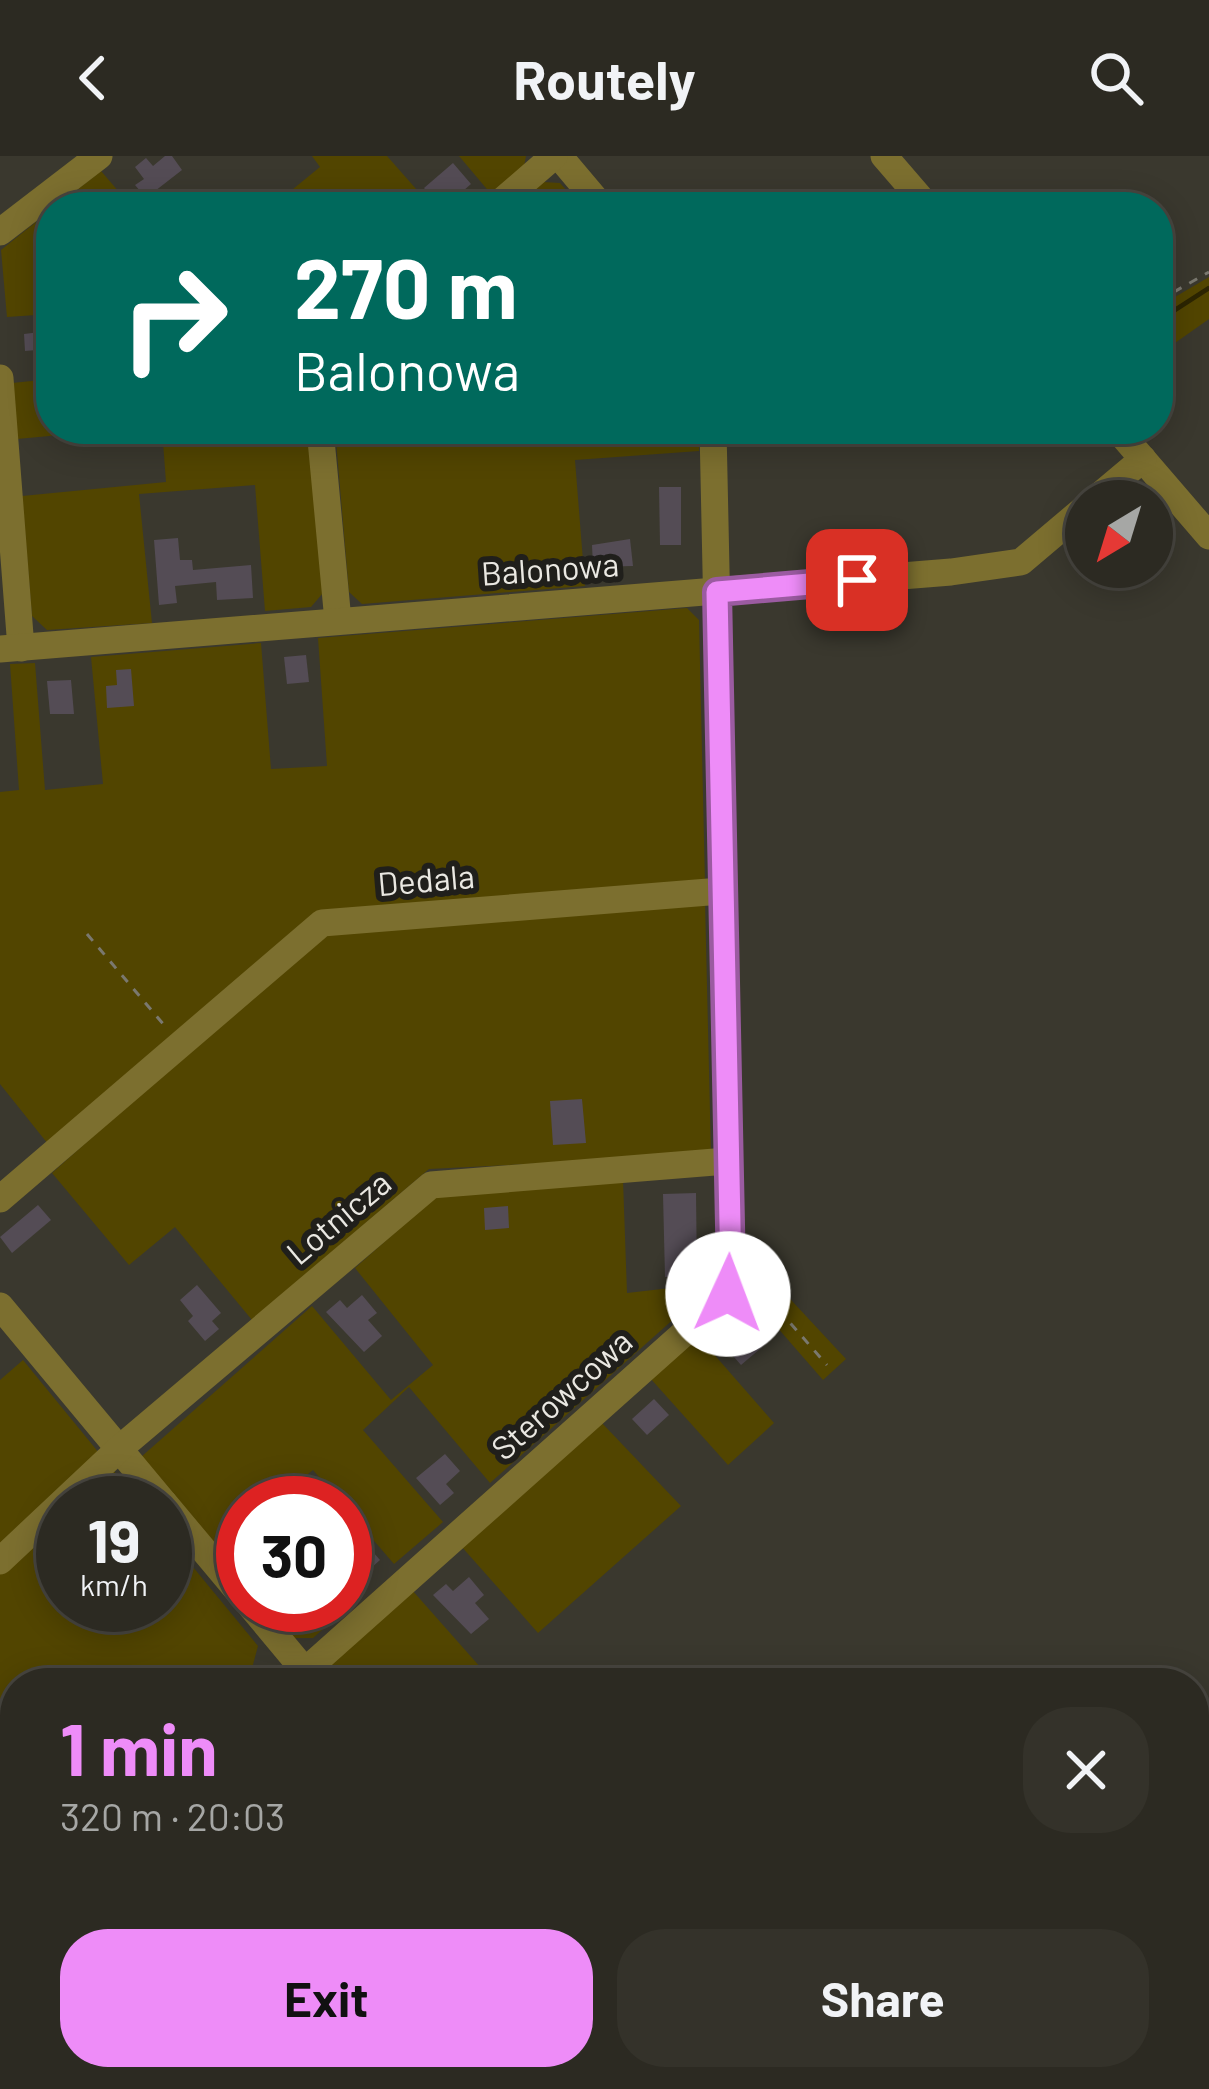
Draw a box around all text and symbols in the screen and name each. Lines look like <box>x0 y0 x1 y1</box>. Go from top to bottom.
icon: back <box>60 45 126 111</box>
icon: search <box>1083 45 1149 111</box>
text: Routely <box>513 46 696 111</box>
text: 270 m <box>294 235 518 336</box>
icon: right <box>96 240 252 396</box>
text: Balonowa <box>294 337 520 402</box>
north arrow <box>1065 480 1173 588</box>
map controls <box>1065 480 1173 588</box>
pin <box>806 529 908 631</box>
street label: Balonowa <box>480 543 620 593</box>
icon: arrive <box>824 547 890 613</box>
street label: Dedala <box>376 855 476 903</box>
street label: Lotnicza <box>278 1162 398 1272</box>
position arrow <box>665 1231 791 1357</box>
street label: Sterowcowa <box>482 1320 640 1468</box>
speed limit sign: 30 <box>216 1476 372 1632</box>
text: 19 <box>87 1503 141 1575</box>
text: km/h <box>80 1566 148 1602</box>
text: 1 min <box>60 1704 218 1790</box>
button: close <box>1023 1707 1149 1833</box>
text: 320 m · 20:03 <box>60 1792 285 1839</box>
button: Exit <box>60 1929 593 2067</box>
button: Share <box>617 1929 1149 2067</box>

